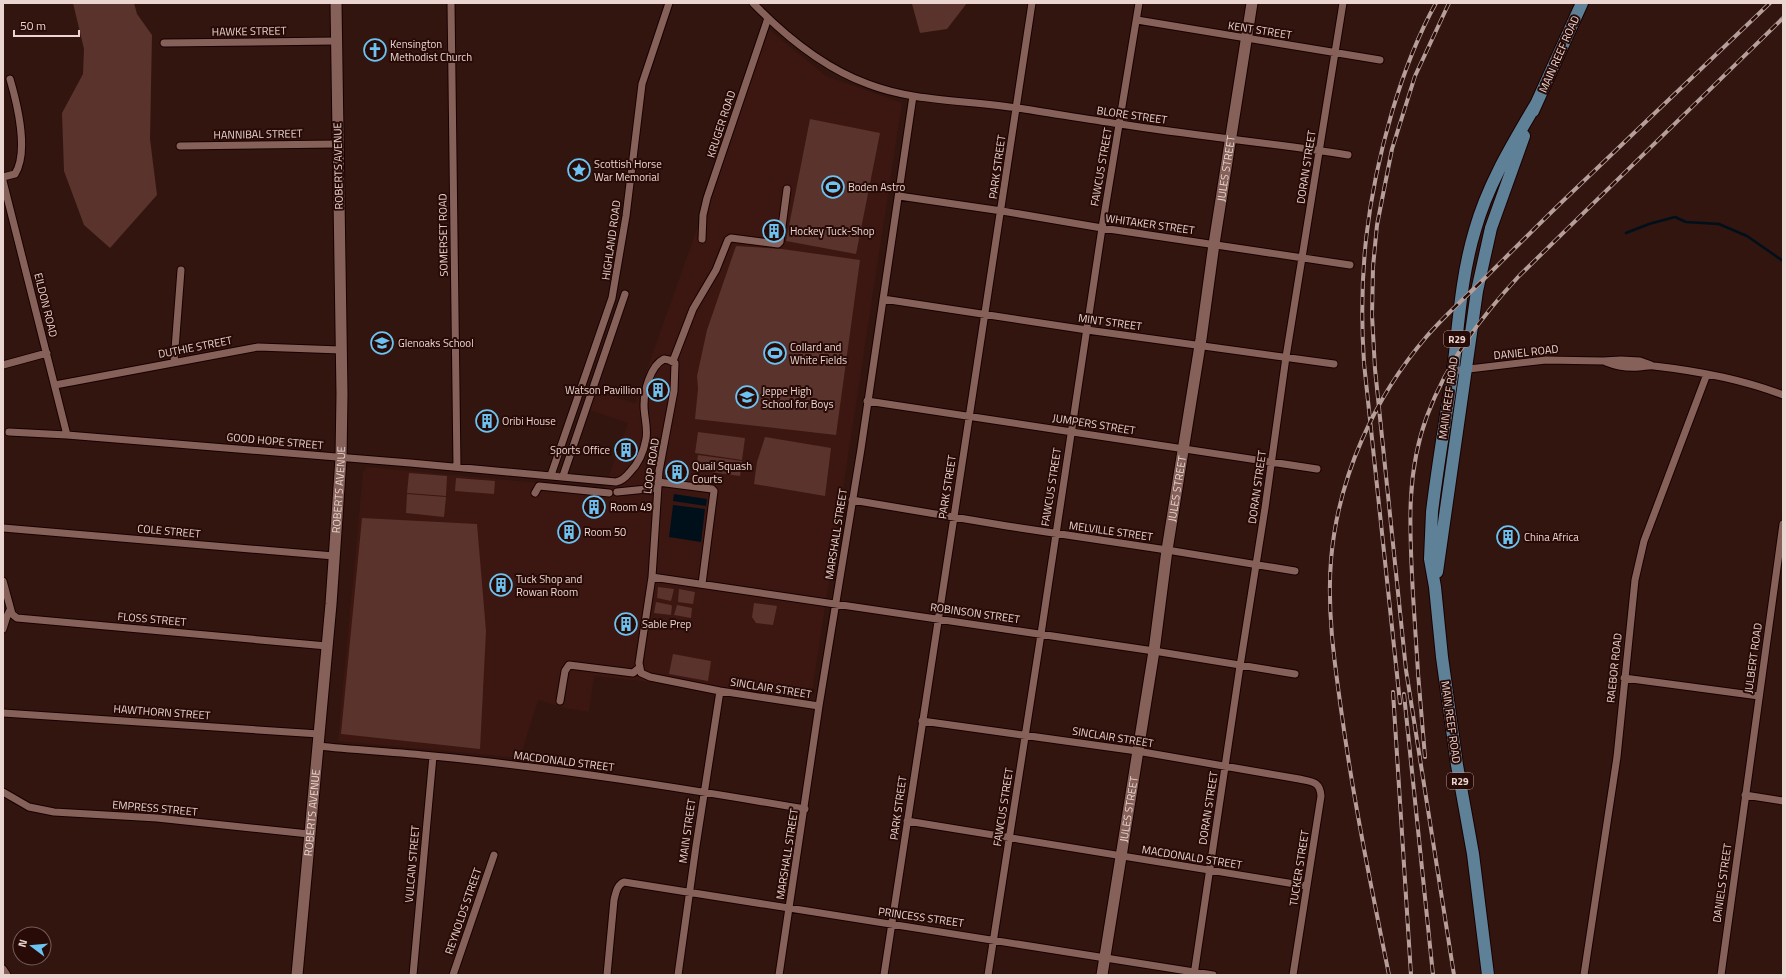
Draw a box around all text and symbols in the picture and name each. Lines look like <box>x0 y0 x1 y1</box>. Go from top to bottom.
scale bar <box>14 12 79 38</box>
street label: MAIN REEF ROAD <box>1535 13 1583 95</box>
text: 50 m <box>20 16 46 35</box>
street label: KENT STREET <box>1227 17 1293 43</box>
street label: HAWKE STREET <box>211 22 287 40</box>
place label: Kensington Methodist Church <box>390 36 472 65</box>
church icon: Kensington Methodist Church <box>362 37 388 63</box>
street label: KRUGER ROAD <box>703 88 739 160</box>
street label: BLORE STREET <box>1096 102 1168 128</box>
street label: ROBERTS AVENUE <box>329 122 347 210</box>
street label: HANNIBAL STREET <box>213 125 303 143</box>
street label: FAWCUS STREET <box>1086 126 1116 207</box>
street label: DORAN STREET <box>1292 129 1320 205</box>
street label: PARK STREET <box>985 134 1009 200</box>
street label: JULES STREET <box>1213 134 1239 203</box>
place label: Scottish Horse War Memorial <box>594 156 662 185</box>
place icon: Scottish Horse War Memorial <box>566 157 592 183</box>
sports icon: Boden Astro <box>820 174 846 200</box>
place label: Boden Astro <box>848 179 906 195</box>
street label: SOMERSET ROAD <box>434 193 452 277</box>
street label: HIGHLAND ROAD <box>597 199 625 281</box>
street label: WHITAKER STREET <box>1104 210 1196 238</box>
building icon: Hockey Tuck-Shop <box>761 218 787 244</box>
place label: Hockey Tuck-Shop <box>790 223 875 239</box>
street label: EILDON ROAD <box>30 271 62 339</box>
street label: MINT STREET <box>1077 310 1143 334</box>
school or university icon: Glenoaks School <box>369 330 395 356</box>
road number: R29 <box>1444 331 1470 347</box>
street label: DUTHIE STREET <box>157 332 234 362</box>
place label: Glenoaks School <box>398 335 474 351</box>
place label: Collard and White Fields <box>790 339 847 368</box>
sports icon: Collard and White Fields <box>762 340 788 366</box>
street label: DANIEL ROAD <box>1493 341 1559 363</box>
street label: MAIN REEF ROAD <box>1434 356 1462 440</box>
building icon: Watson Pavillion <box>645 377 671 403</box>
place label: Watson Pavillion <box>565 382 642 398</box>
place label: Jeppe High School for Boys <box>762 383 834 412</box>
school or university icon: Jeppe High School for Boys <box>734 384 760 410</box>
building icon: Oribi House <box>474 408 500 434</box>
street label: JUMPERS STREET <box>1051 410 1137 438</box>
place label: Oribi House <box>502 413 556 429</box>
street label: GOOD HOPE STREET <box>226 429 324 453</box>
building icon: Sports Office <box>613 437 639 463</box>
street label: LOOP ROAD <box>639 437 663 495</box>
place label: Sports Office <box>550 442 610 458</box>
street label: ROBERTS AVENUE <box>328 446 349 534</box>
street label: FAWCUS STREET <box>1037 446 1065 527</box>
street label: DORAN STREET <box>1244 449 1270 525</box>
street label: PARK STREET <box>934 454 960 520</box>
street label: JULES STREET <box>1164 454 1190 523</box>
place label: Quail Squash Courts <box>692 458 752 487</box>
building icon: Quail Squash Courts <box>664 459 690 485</box>
street label: MARSHALL STREET <box>821 487 851 581</box>
building icon: Room 49 <box>581 494 607 520</box>
place label: Room 49 <box>610 499 652 515</box>
street label: MELVILLE STREET <box>1068 517 1154 545</box>
building icon: Room 50 <box>556 519 582 545</box>
street label: COLE STREET <box>137 520 201 542</box>
place label: Room 50 <box>584 524 626 540</box>
building icon: China Africa <box>1495 524 1521 550</box>
place label: China Africa <box>1524 529 1579 545</box>
place label: Tuck Shop and Rowan Room <box>516 571 582 600</box>
building icon: Tuck Shop and Rowan Room <box>488 572 514 598</box>
street label: ROBINSON STREET <box>929 599 1021 627</box>
street label: FLOSS STREET <box>117 608 187 630</box>
building icon: Sable Prep <box>613 611 639 637</box>
place label: Sable Prep <box>642 616 692 632</box>
street label: JULBERT ROAD <box>1740 622 1766 694</box>
street label: RAEBOR ROAD <box>1602 632 1626 704</box>
street label: SINCLAIR STREET <box>729 674 813 702</box>
street label: MAIN REEF ROAD <box>1437 680 1465 764</box>
street label: HAWTHORN STREET <box>113 701 211 723</box>
street label: SINCLAIR STREET <box>1071 723 1155 751</box>
street label: MACDONALD STREET <box>513 747 615 775</box>
street label: FAWCUS STREET <box>989 766 1017 847</box>
street label: ROBERTS AVENUE <box>300 769 324 857</box>
street label: DORAN STREET <box>1194 770 1222 846</box>
road number: R29 <box>1447 773 1473 789</box>
street label: PARK STREET <box>886 775 910 841</box>
street label: JULES STREET <box>1115 775 1142 843</box>
street label: EMPRESS STREET <box>112 796 198 820</box>
street label: MAIN STREET <box>675 798 699 864</box>
street label: MARSHALL STREET <box>772 807 802 901</box>
street label: VULCAN STREET <box>401 825 423 903</box>
street label: TUCKER STREET <box>1285 829 1313 907</box>
street label: MACDONALD STREET <box>1141 841 1243 873</box>
street label: DANIELS STREET <box>1709 842 1736 924</box>
street label: REYNOLDS STREET <box>441 865 485 956</box>
street label: PRINCESS STREET <box>877 903 965 931</box>
north arrow <box>12 926 52 966</box>
text: N <box>14 937 31 949</box>

